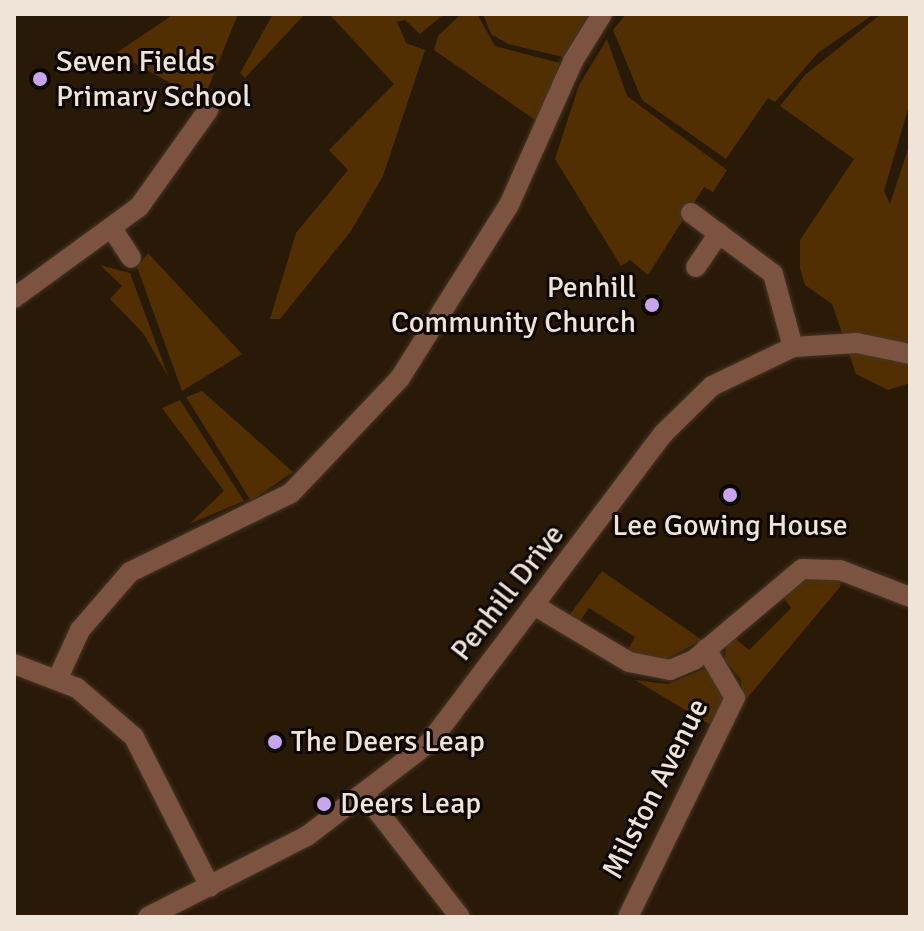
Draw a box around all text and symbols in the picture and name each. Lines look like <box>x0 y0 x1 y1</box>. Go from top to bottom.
place label: Seven Fields Primary School <box>56 44 251 114</box>
marker: Seven Fields Primary School <box>31 70 49 88</box>
place label: Penhill Community Church <box>391 270 636 340</box>
marker: Penhill Community Church <box>643 296 661 314</box>
marker: Lee Gowing House <box>721 486 739 504</box>
place label: Lee Gowing House <box>612 508 848 544</box>
street label: Penhill Drive <box>444 518 572 668</box>
street label: Milston Avenue <box>595 693 717 885</box>
place label: The Deers Leap <box>291 724 485 760</box>
marker: The Deers Leap <box>266 733 284 751</box>
place label: Deers Leap <box>340 786 481 822</box>
marker: Deers Leap <box>315 795 333 813</box>

